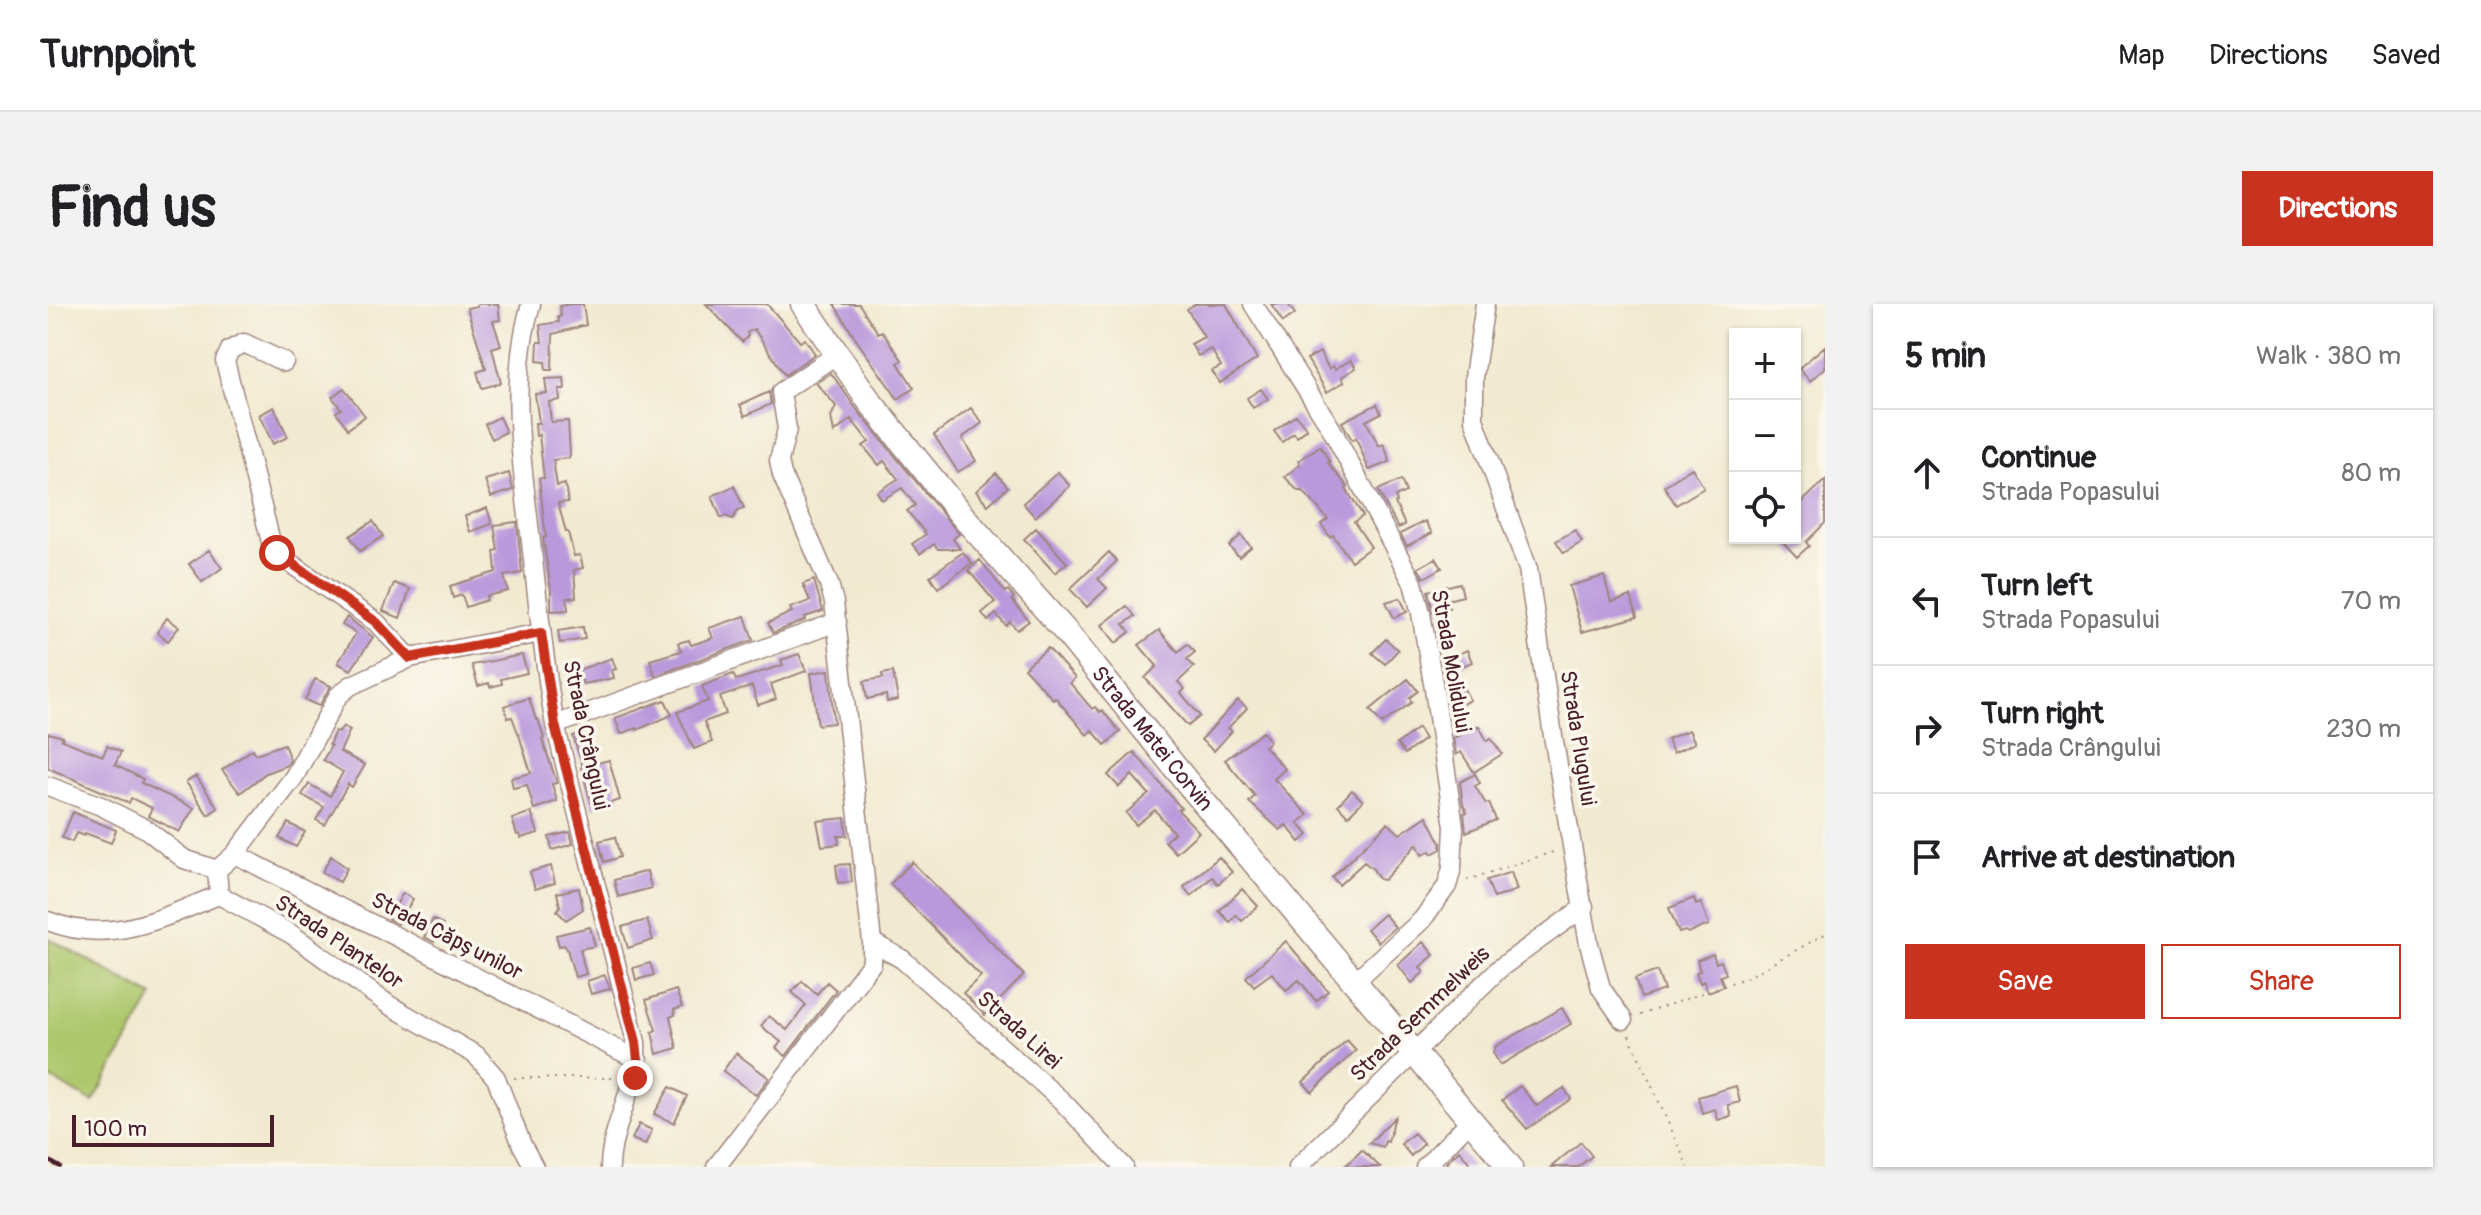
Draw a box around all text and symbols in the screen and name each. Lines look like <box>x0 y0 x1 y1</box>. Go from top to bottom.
text: Turnpoint <box>40 31 195 79</box>
text: Map <box>2118 38 2165 73</box>
text: Directions <box>2209 38 2328 73</box>
text: Saved <box>2372 38 2441 73</box>
button: Directions <box>2242 171 2433 246</box>
text: Find us <box>48 174 216 243</box>
map controls <box>1729 328 1801 544</box>
button: + <box>1729 328 1801 400</box>
text: 5 min <box>1905 335 1986 378</box>
text: Walk · 380 m <box>2256 340 2401 372</box>
button: − <box>1729 400 1801 472</box>
text: Continue <box>1981 439 2096 476</box>
icon: ahead <box>1905 451 1949 495</box>
text: 80 m <box>2341 457 2401 489</box>
button: locate <box>1729 472 1801 544</box>
text: Strada Popasului <box>1981 476 2160 508</box>
route start <box>259 535 295 571</box>
text: Turn left <box>1981 567 2092 604</box>
icon: left <box>1905 579 1949 623</box>
text: 70 m <box>2341 585 2401 617</box>
street label: Strada Molidului <box>1425 587 1477 735</box>
text: Strada Popasului <box>1981 604 2160 636</box>
street label: Strada Crângului <box>556 658 616 812</box>
street label: Strada Matei Corvin <box>1085 660 1219 817</box>
street label: Strada Plugului <box>1554 668 1603 808</box>
text: Turn right <box>1981 695 2104 732</box>
icon: right <box>1905 707 1949 751</box>
text: 230 m <box>2326 713 2401 745</box>
text: Strada Crângului <box>1981 732 2161 764</box>
icon: arrive <box>1905 835 1949 879</box>
text: Arrive at destination <box>1981 839 2235 876</box>
street label: Strada Căpșunilor <box>367 886 528 986</box>
street label: Strada Plantelor <box>269 889 409 995</box>
street label: Strada Semmelweis <box>1344 940 1496 1088</box>
button: Save <box>1905 944 2145 1019</box>
button: Share <box>2161 944 2401 1019</box>
street label: Strada Lirei <box>971 985 1067 1075</box>
route end <box>617 1060 653 1096</box>
scale bar <box>72 1111 274 1147</box>
text: 100 m <box>84 1115 147 1143</box>

